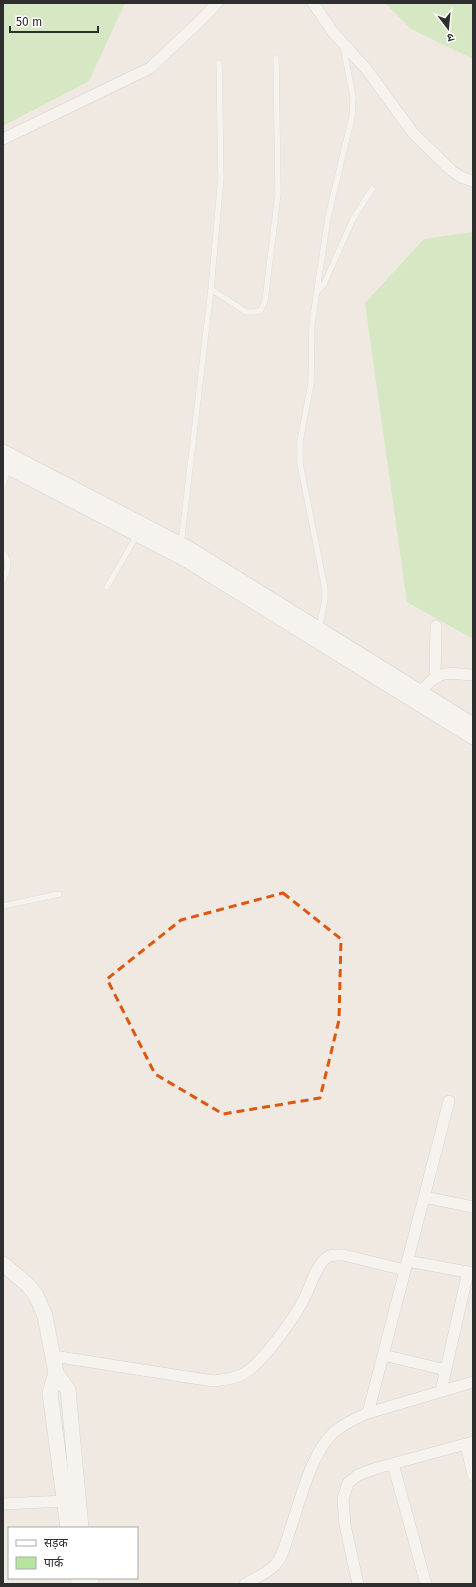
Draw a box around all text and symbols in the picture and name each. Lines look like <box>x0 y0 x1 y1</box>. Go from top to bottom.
scale bar <box>10 8 98 34</box>
north arrow <box>428 8 468 48</box>
text: 50 m <box>16 15 42 29</box>
text: उ <box>445 30 456 44</box>
legend <box>8 1527 138 1579</box>
text: सड़क <box>44 1536 69 1550</box>
text: पार्क <box>44 1556 64 1570</box>

